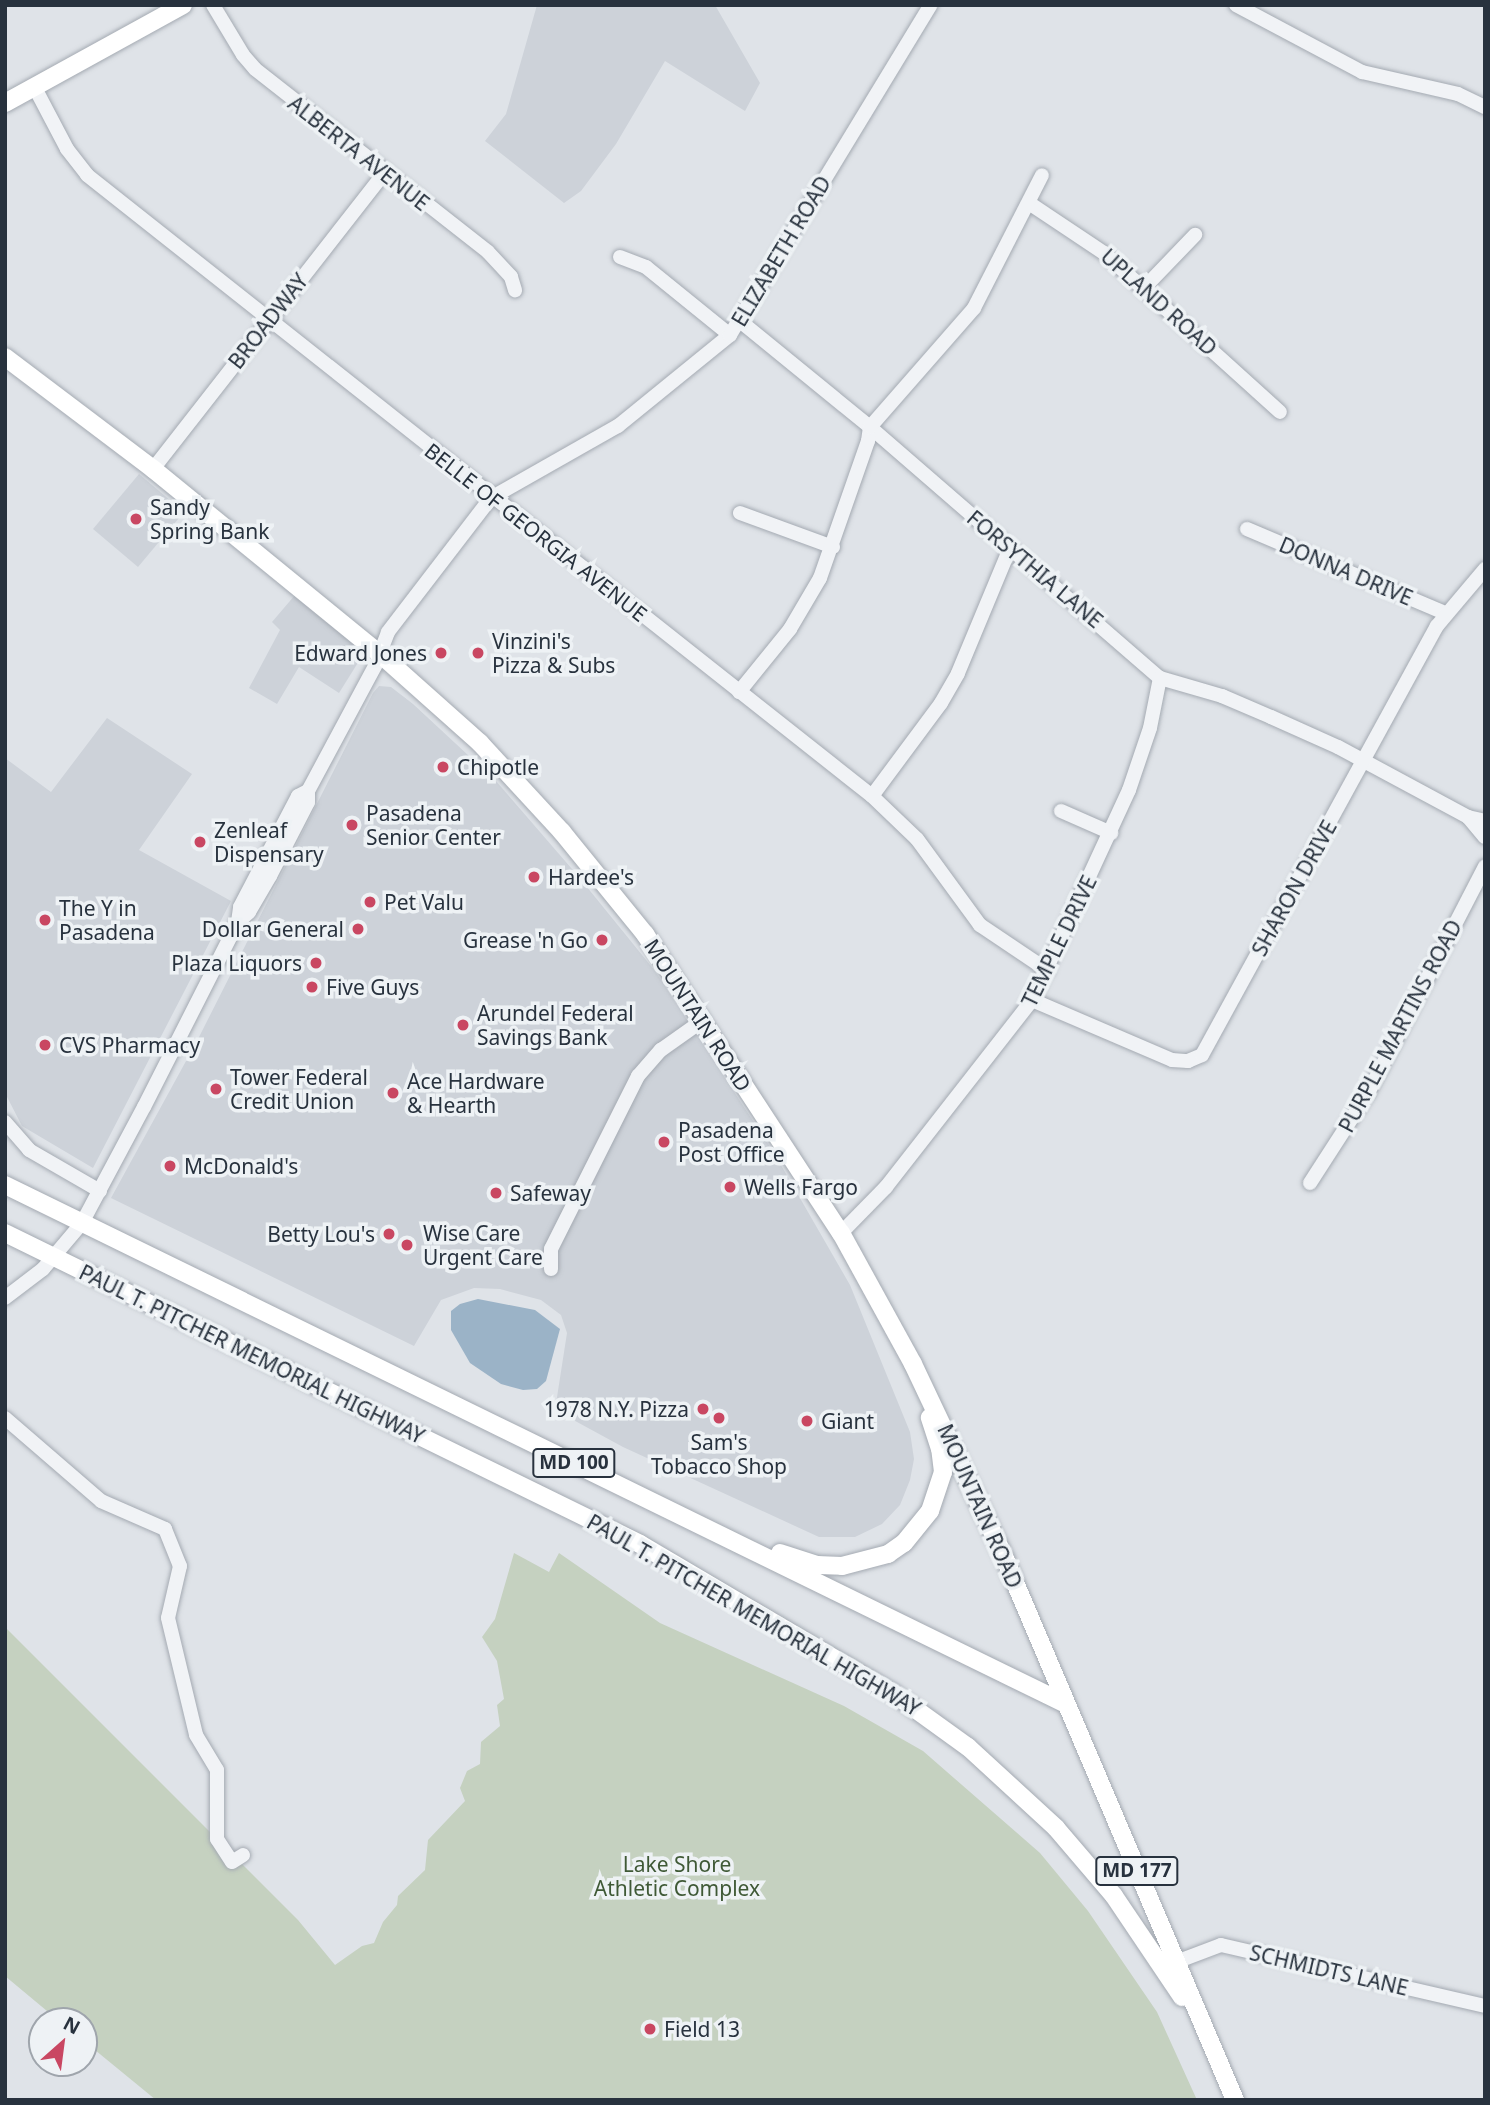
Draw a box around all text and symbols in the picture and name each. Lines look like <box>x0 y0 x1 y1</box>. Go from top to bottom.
street label: ALBERTA AVENUE <box>284 90 434 216</box>
street label: ELIZABETH ROAD <box>726 171 836 331</box>
street label: UPLAND ROAD <box>1096 243 1222 361</box>
street label: BROADWAY <box>223 268 313 374</box>
street label: BELLE OF GEORGIA AVENUE <box>420 437 652 627</box>
place label: Sandy Spring Bank <box>150 494 270 544</box>
street label: FORSYTHIA LANE <box>962 505 1108 633</box>
marker: Sandy Spring Bank <box>128 511 144 527</box>
street label: DONNA DRIVE <box>1276 532 1416 610</box>
place label: Vinzini's Pizza & Subs <box>492 628 615 678</box>
place label: Edward Jones <box>294 640 427 666</box>
marker: Edward Jones <box>433 645 449 661</box>
marker: Vinzini's Pizza & Subs <box>470 645 486 661</box>
place label: Chipotle <box>457 754 539 780</box>
marker: Chipotle <box>435 759 451 775</box>
place label: Pasadena Senior Center <box>366 800 501 850</box>
street label: SHARON DRIVE <box>1246 816 1342 960</box>
place label: Zenleaf Dispensary <box>214 817 324 867</box>
marker: Pasadena Senior Center <box>344 817 360 833</box>
marker: Zenleaf Dispensary <box>192 834 208 850</box>
place label: Hardee's <box>548 864 634 890</box>
marker: Hardee's <box>526 869 542 885</box>
street label: TEMPLE DRIVE <box>1016 871 1102 1011</box>
place label: Pet Valu <box>384 889 464 915</box>
marker: Pet Valu <box>362 894 378 910</box>
place label: The Y in Pasadena <box>59 895 155 945</box>
marker: The Y in Pasadena <box>37 912 53 928</box>
street label: PURPLE MARTINS ROAD <box>1333 915 1467 1137</box>
place label: Dollar General <box>202 916 344 942</box>
marker: Dollar General <box>350 921 366 937</box>
place label: Grease 'n Go <box>463 927 588 953</box>
marker: Grease 'n Go <box>594 932 610 948</box>
street label: MOUNTAIN ROAD <box>639 934 757 1096</box>
place label: Plaza Liquors <box>171 950 302 976</box>
marker: Plaza Liquors <box>308 955 324 971</box>
place label: Five Guys <box>326 974 419 1000</box>
marker: Five Guys <box>304 979 320 995</box>
place label: Arundel Federal Savings Bank <box>477 1000 634 1050</box>
marker: Arundel Federal Savings Bank <box>455 1017 471 1033</box>
place label: CVS Pharmacy <box>59 1032 200 1058</box>
marker: CVS Pharmacy <box>37 1037 53 1053</box>
place label: Tower Federal Credit Union <box>230 1064 368 1114</box>
place label: Ace Hardware & Hearth <box>407 1068 545 1118</box>
marker: Tower Federal Credit Union <box>208 1081 224 1097</box>
marker: Ace Hardware & Hearth <box>385 1085 401 1101</box>
place label: Pasadena Post Office <box>678 1117 785 1167</box>
marker: Pasadena Post Office <box>656 1134 672 1150</box>
place label: McDonald's <box>184 1153 298 1179</box>
marker: McDonald's <box>162 1158 178 1174</box>
place label: Wells Fargo <box>744 1174 858 1200</box>
marker: Wells Fargo <box>722 1179 738 1195</box>
place label: Safeway <box>510 1180 591 1206</box>
marker: Safeway <box>488 1185 504 1201</box>
place label: Wise Care Urgent Care <box>423 1220 543 1270</box>
place label: Betty Lou's <box>267 1221 375 1247</box>
marker: Betty Lou's <box>381 1226 397 1242</box>
marker: Wise Care Urgent Care <box>397 1235 417 1255</box>
street label: PAUL T. PITCHER MEMORIAL HIGHWAY <box>75 1259 429 1449</box>
place label: 1978 N.Y. Pizza <box>544 1396 689 1422</box>
marker: 1978 N.Y. Pizza <box>695 1401 711 1417</box>
place label: Giant <box>821 1408 874 1434</box>
marker: Sam's Tobacco Shop <box>711 1410 727 1426</box>
marker: Giant <box>799 1413 815 1429</box>
street label: MOUNTAIN ROAD <box>933 1420 1027 1592</box>
place label: Sam's Tobacco Shop <box>651 1429 787 1479</box>
road number: MD 100 <box>532 1448 616 1478</box>
street label: PAUL T. PITCHER MEMORIAL HIGHWAY <box>583 1509 925 1721</box>
park label: Lake Shore Athletic Complex <box>594 1851 760 1901</box>
road number: MD 177 <box>1095 1856 1179 1886</box>
street label: SCHMIDTS LANE <box>1247 1940 1411 2000</box>
north arrow <box>28 2007 98 2077</box>
text: N <box>59 2010 85 2040</box>
place label: Field 13 <box>664 2016 740 2042</box>
marker: Field 13 <box>642 2021 658 2037</box>

